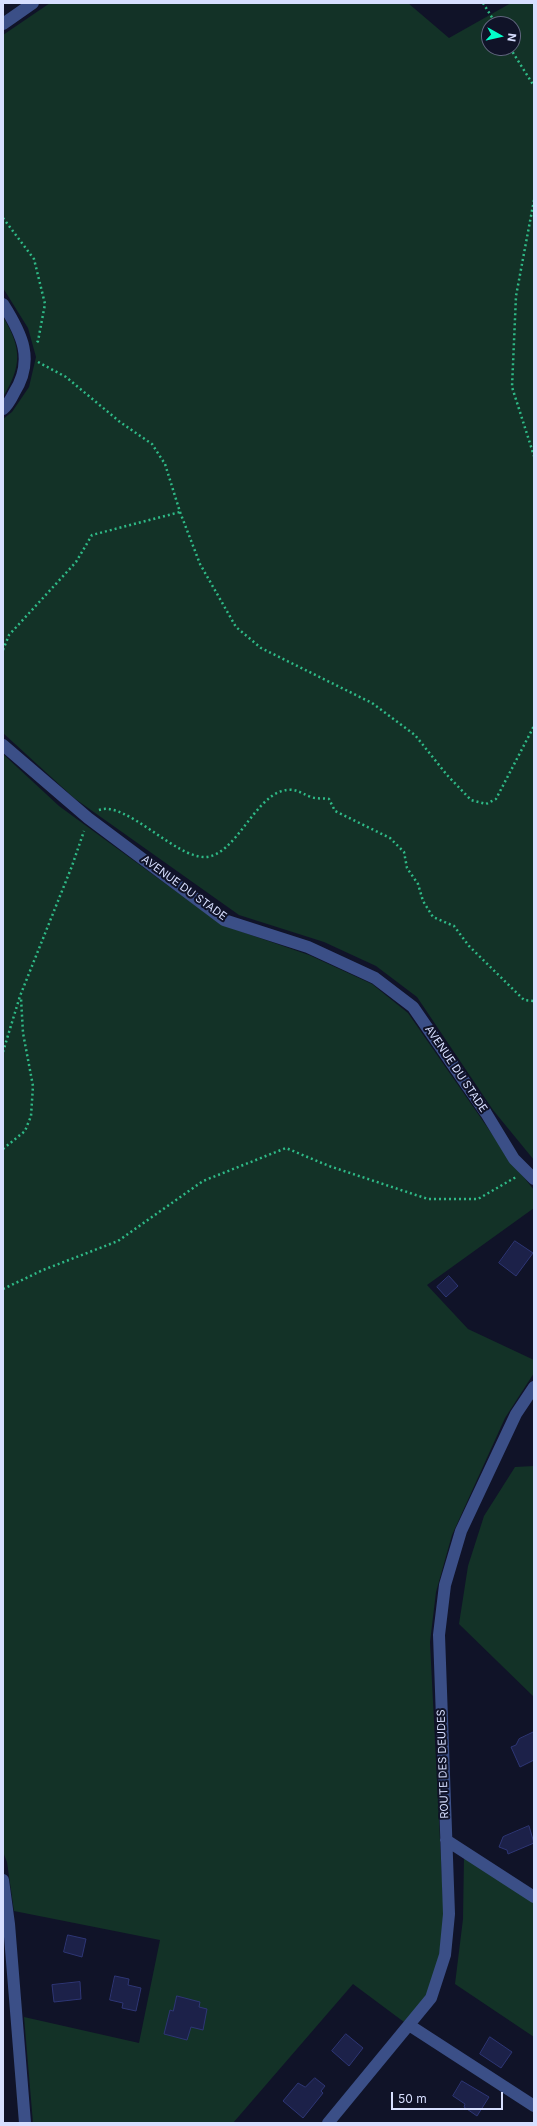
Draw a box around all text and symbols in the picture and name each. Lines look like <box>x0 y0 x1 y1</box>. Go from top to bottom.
north arrow <box>481 16 521 56</box>
text: N <box>504 32 519 43</box>
street label: AVENUE DU STADE <box>139 853 229 923</box>
street label: AVENUE DU STADE <box>422 1023 490 1115</box>
street label: ROUTE DES DEUDES <box>434 1709 452 1819</box>
scale bar <box>393 2084 505 2110</box>
text: 50 m <box>398 2091 427 2106</box>

